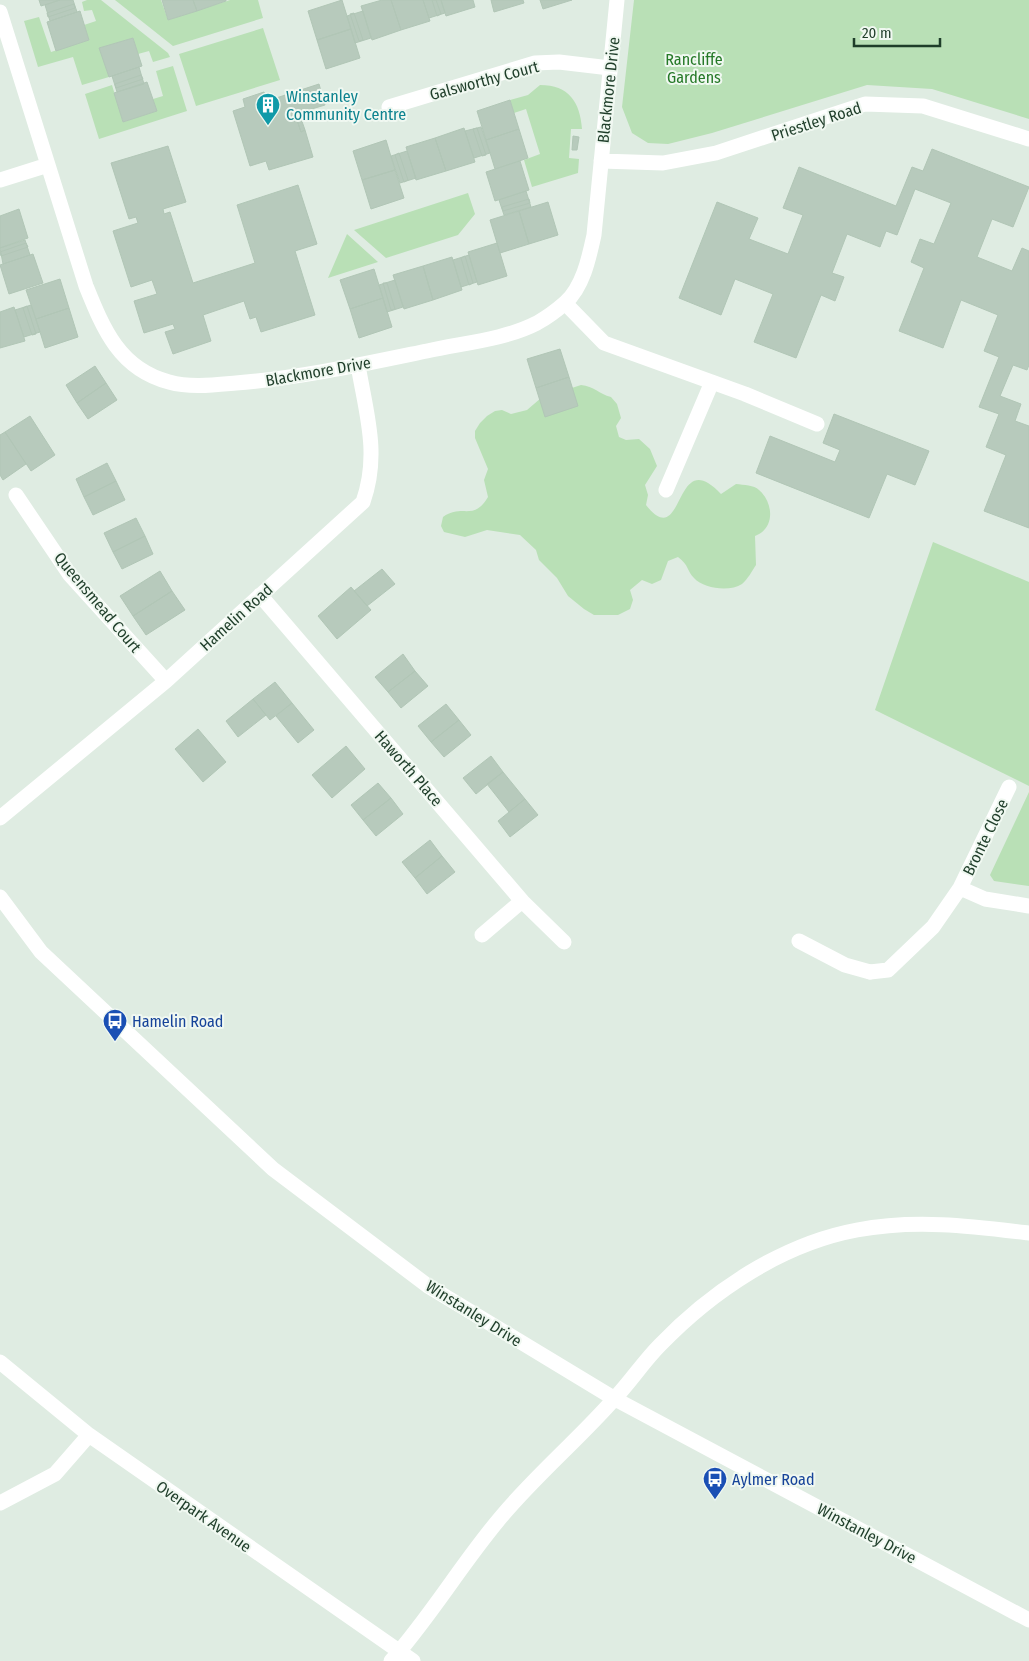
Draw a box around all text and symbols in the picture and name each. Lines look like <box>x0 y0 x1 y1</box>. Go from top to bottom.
scale bar <box>854 15 940 47</box>
text: 20 m <box>862 24 892 42</box>
street label: Blackmore Drive <box>593 36 624 144</box>
park label: Rancliffe Gardens <box>665 50 723 87</box>
street label: Galsworthy Court <box>428 57 541 104</box>
place label: Winstanley Community Centre <box>286 87 406 124</box>
building icon: Winstanley Community Centre <box>255 92 281 126</box>
street label: Priestley Road <box>769 98 864 145</box>
street label: Blackmore Drive <box>264 353 372 390</box>
street label: Queensmead Court <box>50 548 146 657</box>
street label: Hamelin Road <box>196 580 277 655</box>
street label: Haworth Place <box>371 727 447 810</box>
street label: Bronte Close <box>959 796 1012 879</box>
bus stop icon: Hamelin Road <box>102 1008 128 1042</box>
place label: Hamelin Road <box>132 1012 223 1031</box>
street label: Winstanley Drive <box>422 1276 525 1351</box>
bus stop icon: Aylmer Road <box>702 1466 728 1500</box>
place label: Aylmer Road <box>732 1470 815 1489</box>
street label: Overpark Avenue <box>153 1477 255 1556</box>
street label: Winstanley Drive <box>814 1499 920 1568</box>

